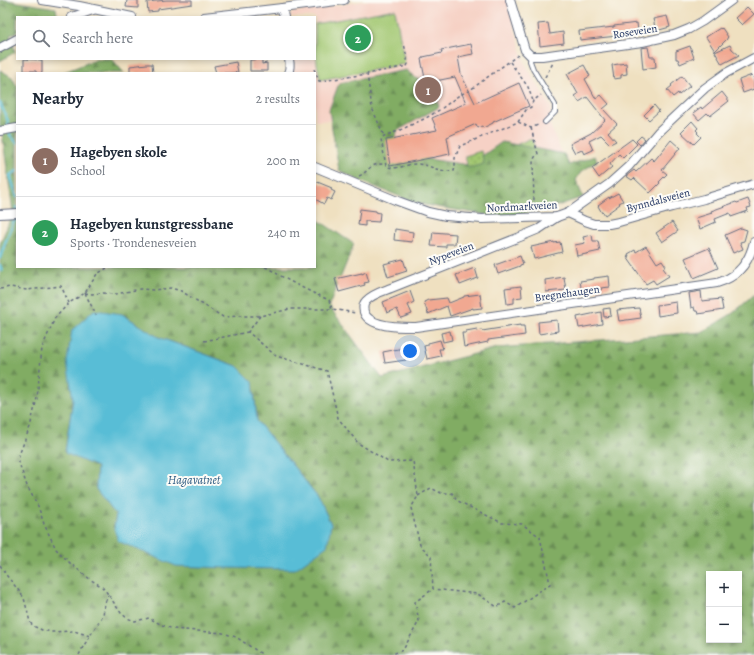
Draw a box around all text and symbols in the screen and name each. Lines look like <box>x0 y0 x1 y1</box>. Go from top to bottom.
search box <box>16 16 316 60</box>
street label: Roseveien <box>612 21 658 42</box>
pin: 2 <box>345 23 371 53</box>
icon: search <box>30 27 52 49</box>
text: Search here <box>62 28 133 48</box>
pin: 1 <box>415 75 441 105</box>
text: Nearby <box>32 87 83 110</box>
text: 2 results <box>256 90 300 107</box>
text: Hagebyen skole <box>70 142 167 162</box>
text: 1 <box>43 152 47 169</box>
text: 200 m <box>267 152 300 169</box>
text: School <box>70 162 105 179</box>
street label: Bynndalsveien <box>625 185 692 216</box>
street label: Nordmarkveien <box>486 197 558 216</box>
text: Hagebyen kunstgressbane <box>70 214 234 234</box>
text: 2 <box>42 224 48 241</box>
text: 240 m <box>268 224 300 241</box>
text: Sports · Trondenesveien <box>70 234 197 251</box>
street label: Nypeveien <box>427 238 476 269</box>
street label: Bregnehaugen <box>534 282 600 305</box>
your location <box>400 341 420 361</box>
water label: Hagavatnet <box>168 472 221 488</box>
map controls <box>706 571 742 643</box>
button: + <box>706 571 742 607</box>
button: − <box>706 607 742 643</box>

